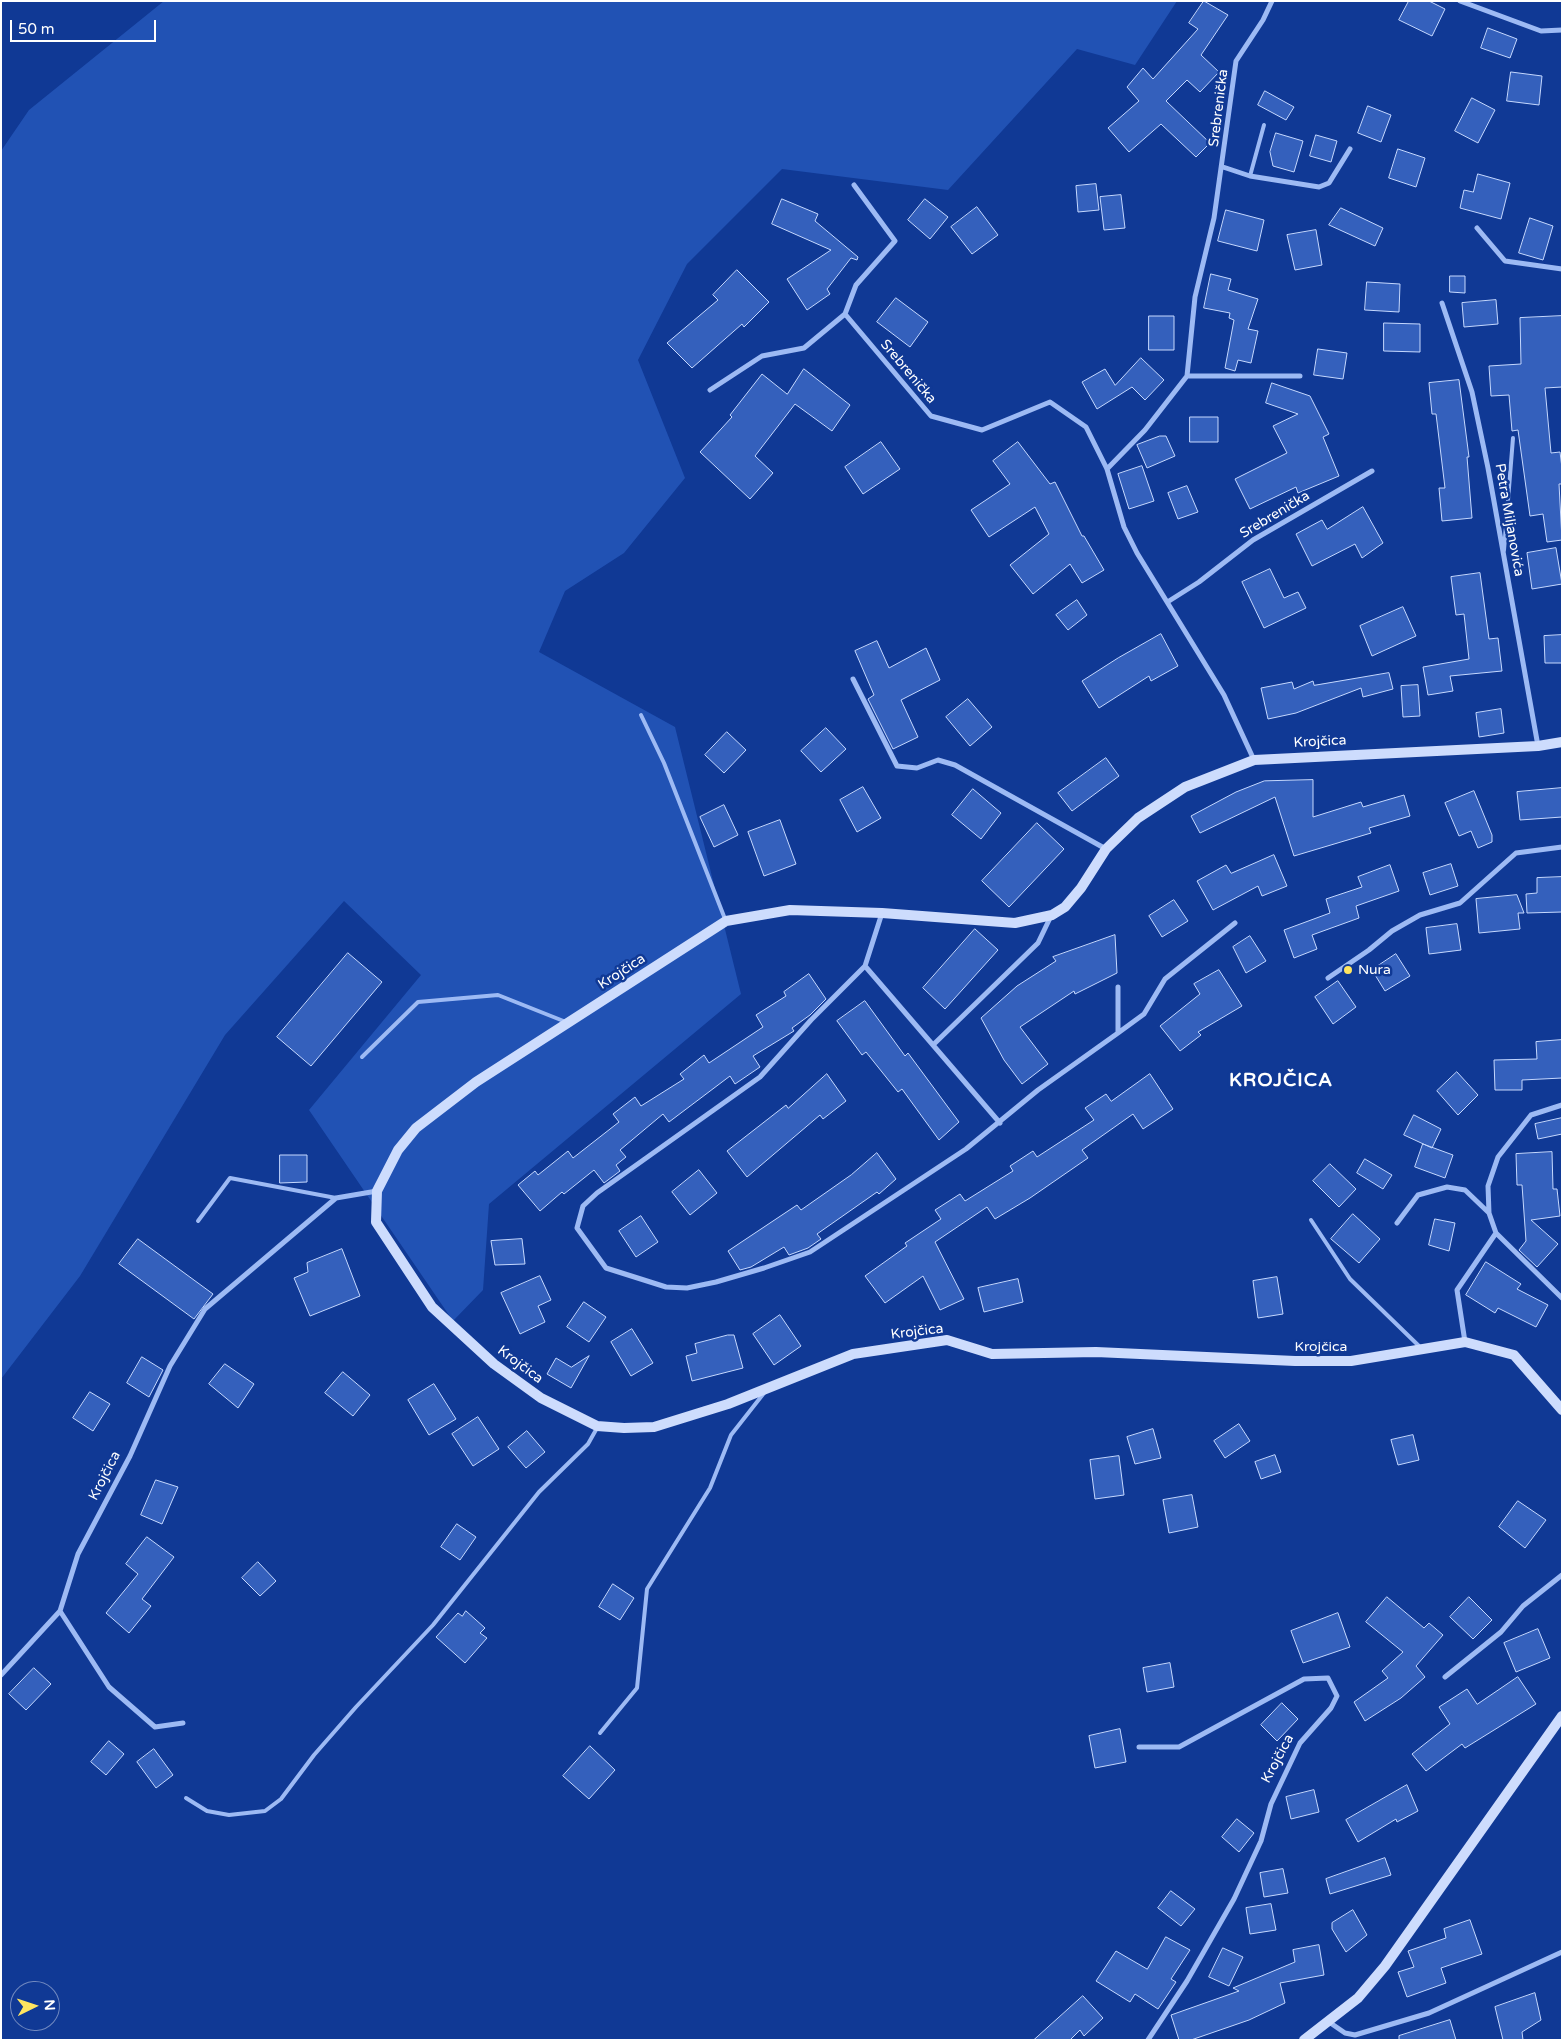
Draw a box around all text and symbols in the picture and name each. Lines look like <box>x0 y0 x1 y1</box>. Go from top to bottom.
scale bar <box>12 10 159 42</box>
text: 50 m <box>18 20 55 38</box>
street label: Srebrenička <box>1206 68 1232 148</box>
street label: Srebrenička <box>876 337 940 407</box>
street label: Petra Miljanovića <box>1491 462 1527 578</box>
street label: Srebrenička <box>1237 488 1313 542</box>
street label: Krojčica <box>1293 732 1347 752</box>
street label: Krojčica <box>595 951 649 993</box>
place label: Nura <box>1358 962 1391 978</box>
marker: Nura <box>1342 964 1354 976</box>
district label: KROJČICA <box>1228 1070 1334 1092</box>
street label: Krojčica <box>890 1320 944 1344</box>
street label: Krojčica <box>1295 1339 1347 1355</box>
street label: Krojčica <box>494 1342 546 1388</box>
street label: Krojčica <box>86 1449 124 1503</box>
street label: Krojčica <box>1258 1732 1298 1786</box>
north arrow <box>10 1981 60 2031</box>
text: N <box>41 1999 58 2011</box>

